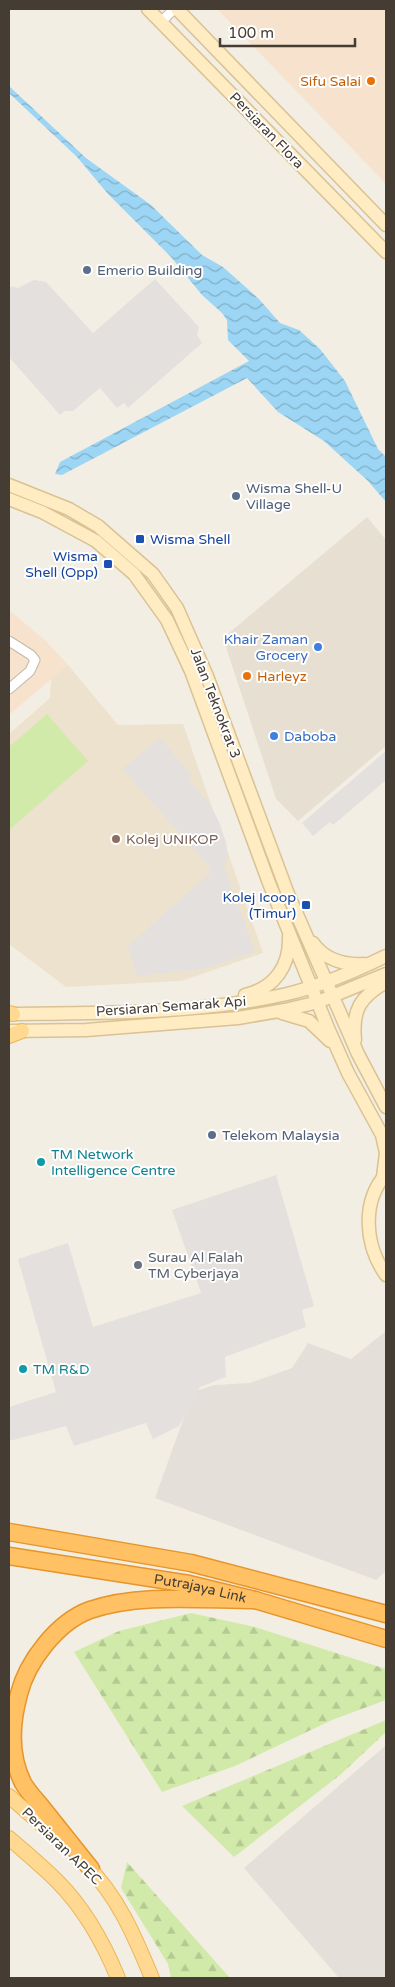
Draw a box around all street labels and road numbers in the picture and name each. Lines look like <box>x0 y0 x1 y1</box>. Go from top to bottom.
street label: Persiaran Flora <box>226 89 307 172</box>
street label: Jalan Teknokrat 3 <box>187 646 244 761</box>
street label: Persiaran Semarak Api <box>95 993 247 1020</box>
street label: Putrajaya Link <box>153 1571 249 1607</box>
street label: Persiaran APEC <box>18 1804 105 1889</box>

